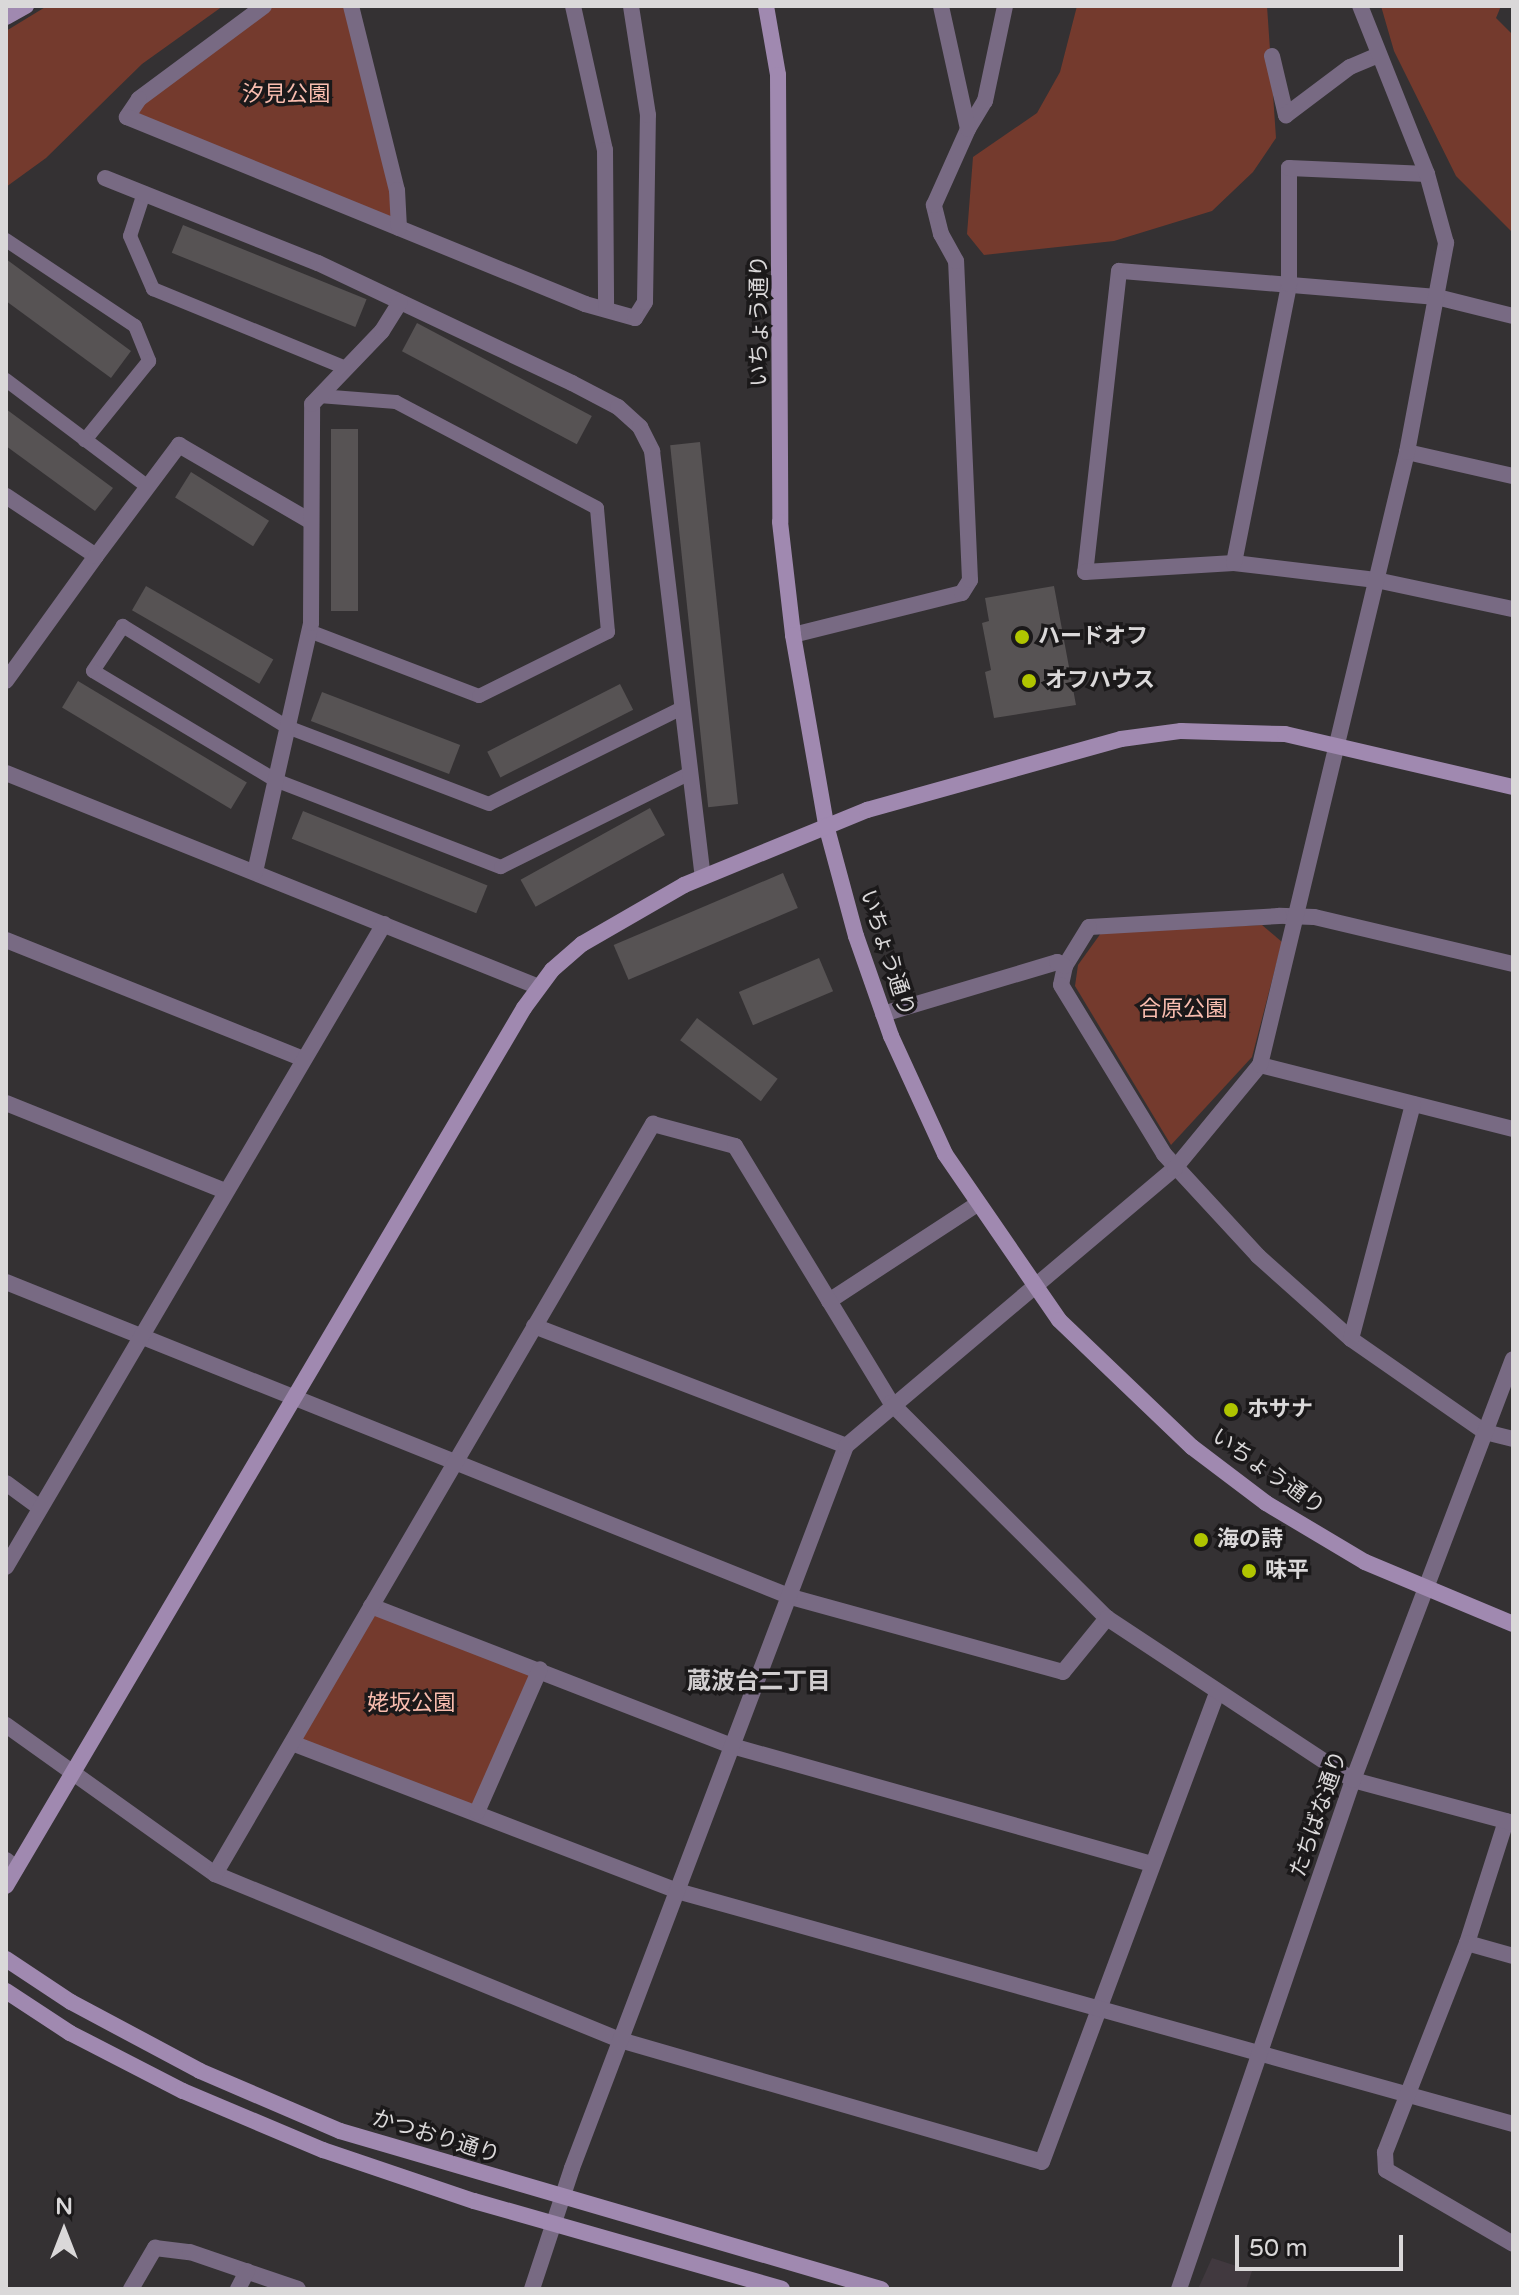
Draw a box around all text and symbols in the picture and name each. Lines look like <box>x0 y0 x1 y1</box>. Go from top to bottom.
park label: 汐見公園 <box>242 82 330 108</box>
street label: いちょう通り <box>747 255 773 387</box>
place label: ハードオフ <box>1038 624 1148 650</box>
marker: ハードオフ <box>1013 628 1031 646</box>
place label: オフハウス <box>1045 668 1155 694</box>
marker: オフハウス <box>1020 672 1038 690</box>
street label: いちょう通り <box>854 886 920 1020</box>
park label: 合原公園 <box>1139 997 1227 1023</box>
place label: ホサナ <box>1247 1397 1313 1423</box>
marker: ホサナ <box>1222 1401 1240 1419</box>
street label: いちょう通り <box>1206 1423 1330 1521</box>
place label: 海の詩 <box>1217 1527 1283 1553</box>
marker: 海の詩 <box>1192 1531 1210 1549</box>
place label: 味平 <box>1265 1558 1309 1584</box>
marker: 味平 <box>1240 1562 1258 1580</box>
district label: 蔵波台二丁目 <box>687 1668 831 1696</box>
park label: 姥坂公園 <box>367 1691 455 1717</box>
street label: たちばな通り <box>1285 1747 1353 1881</box>
street label: かつおり通り <box>369 2105 503 2169</box>
north arrow <box>24 2191 104 2271</box>
text: N <box>55 2194 73 2220</box>
scale bar <box>1239 2219 1407 2269</box>
text: 50 m <box>1249 2234 1307 2263</box>

